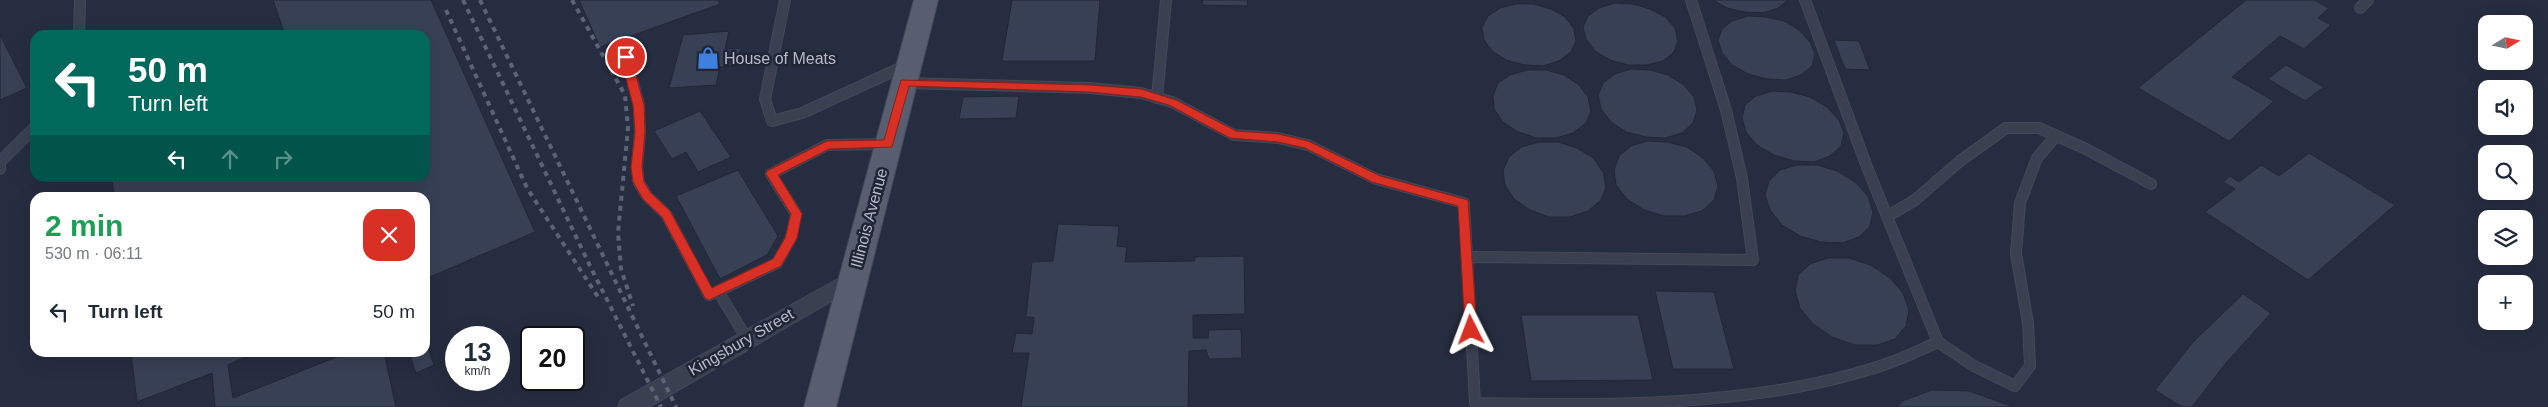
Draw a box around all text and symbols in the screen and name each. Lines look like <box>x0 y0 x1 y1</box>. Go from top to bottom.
north arrow <box>2478 15 2532 70</box>
map controls <box>2478 15 2533 330</box>
pin <box>605 36 647 78</box>
icon: arrive <box>612 43 640 71</box>
shop icon: House of Meats <box>695 45 721 71</box>
icon: left <box>45 50 110 115</box>
text: 50 m <box>128 50 208 89</box>
place label: House of Meats <box>724 50 836 67</box>
button: sound <box>2478 80 2533 135</box>
text: Turn left <box>128 91 208 116</box>
icon: left <box>163 145 191 173</box>
icon: ahead <box>216 145 244 173</box>
icon: right <box>269 145 297 173</box>
button: search <box>2478 145 2533 200</box>
street label: Illinois Avenue <box>848 166 890 269</box>
text: 2 min <box>45 209 123 242</box>
button: close <box>363 209 415 261</box>
button: layers <box>2478 210 2533 265</box>
text: 530 m · 06:11 <box>45 245 143 262</box>
button: + <box>2478 275 2533 330</box>
icon: left <box>45 298 73 326</box>
text: Turn left <box>88 301 163 322</box>
text: 50 m <box>373 301 415 322</box>
position arrow <box>1444 303 1496 355</box>
street label: Kingsbury Street <box>686 305 797 379</box>
speed limit sign: 20 <box>520 326 585 391</box>
text: 13 <box>464 338 491 366</box>
text: km/h <box>464 364 491 378</box>

